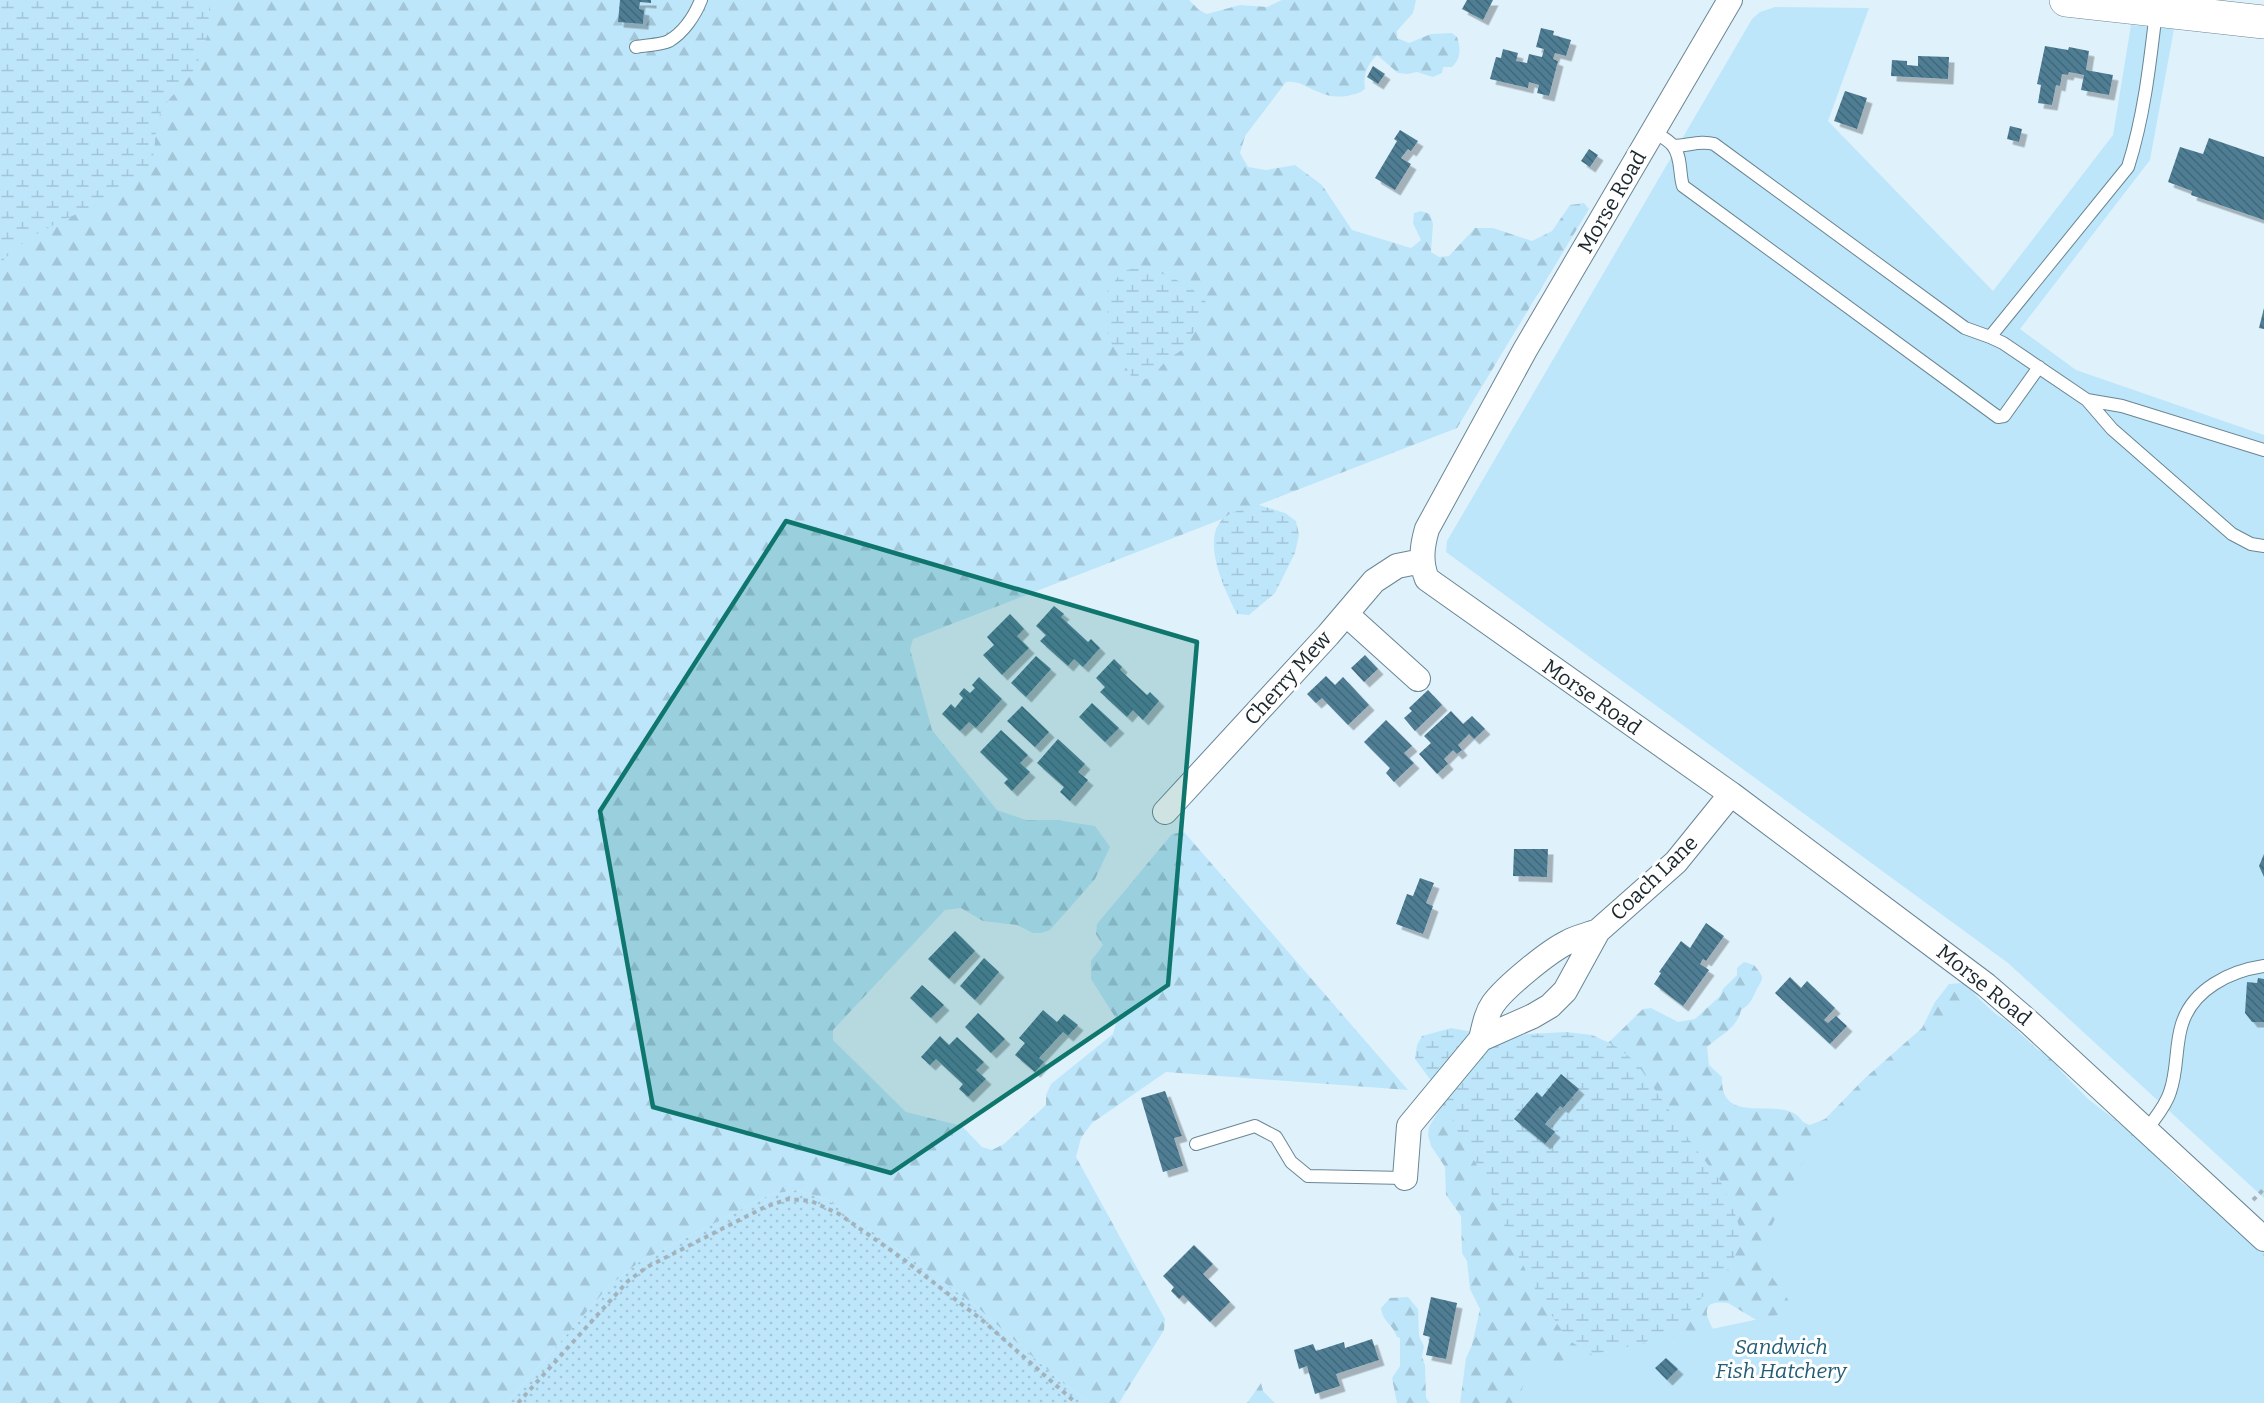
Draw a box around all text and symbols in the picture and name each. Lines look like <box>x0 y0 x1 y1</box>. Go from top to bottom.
street label: Morse Road <box>1572 146 1652 258</box>
street label: Cherry Mew <box>1239 625 1337 730</box>
street label: Morse Road <box>1538 654 1646 740</box>
street label: Coach Lane <box>1605 830 1703 926</box>
street label: Morse Road <box>1931 939 2037 1031</box>
park label: Sandwich Fish Hatchery <box>1715 1334 1848 1384</box>

